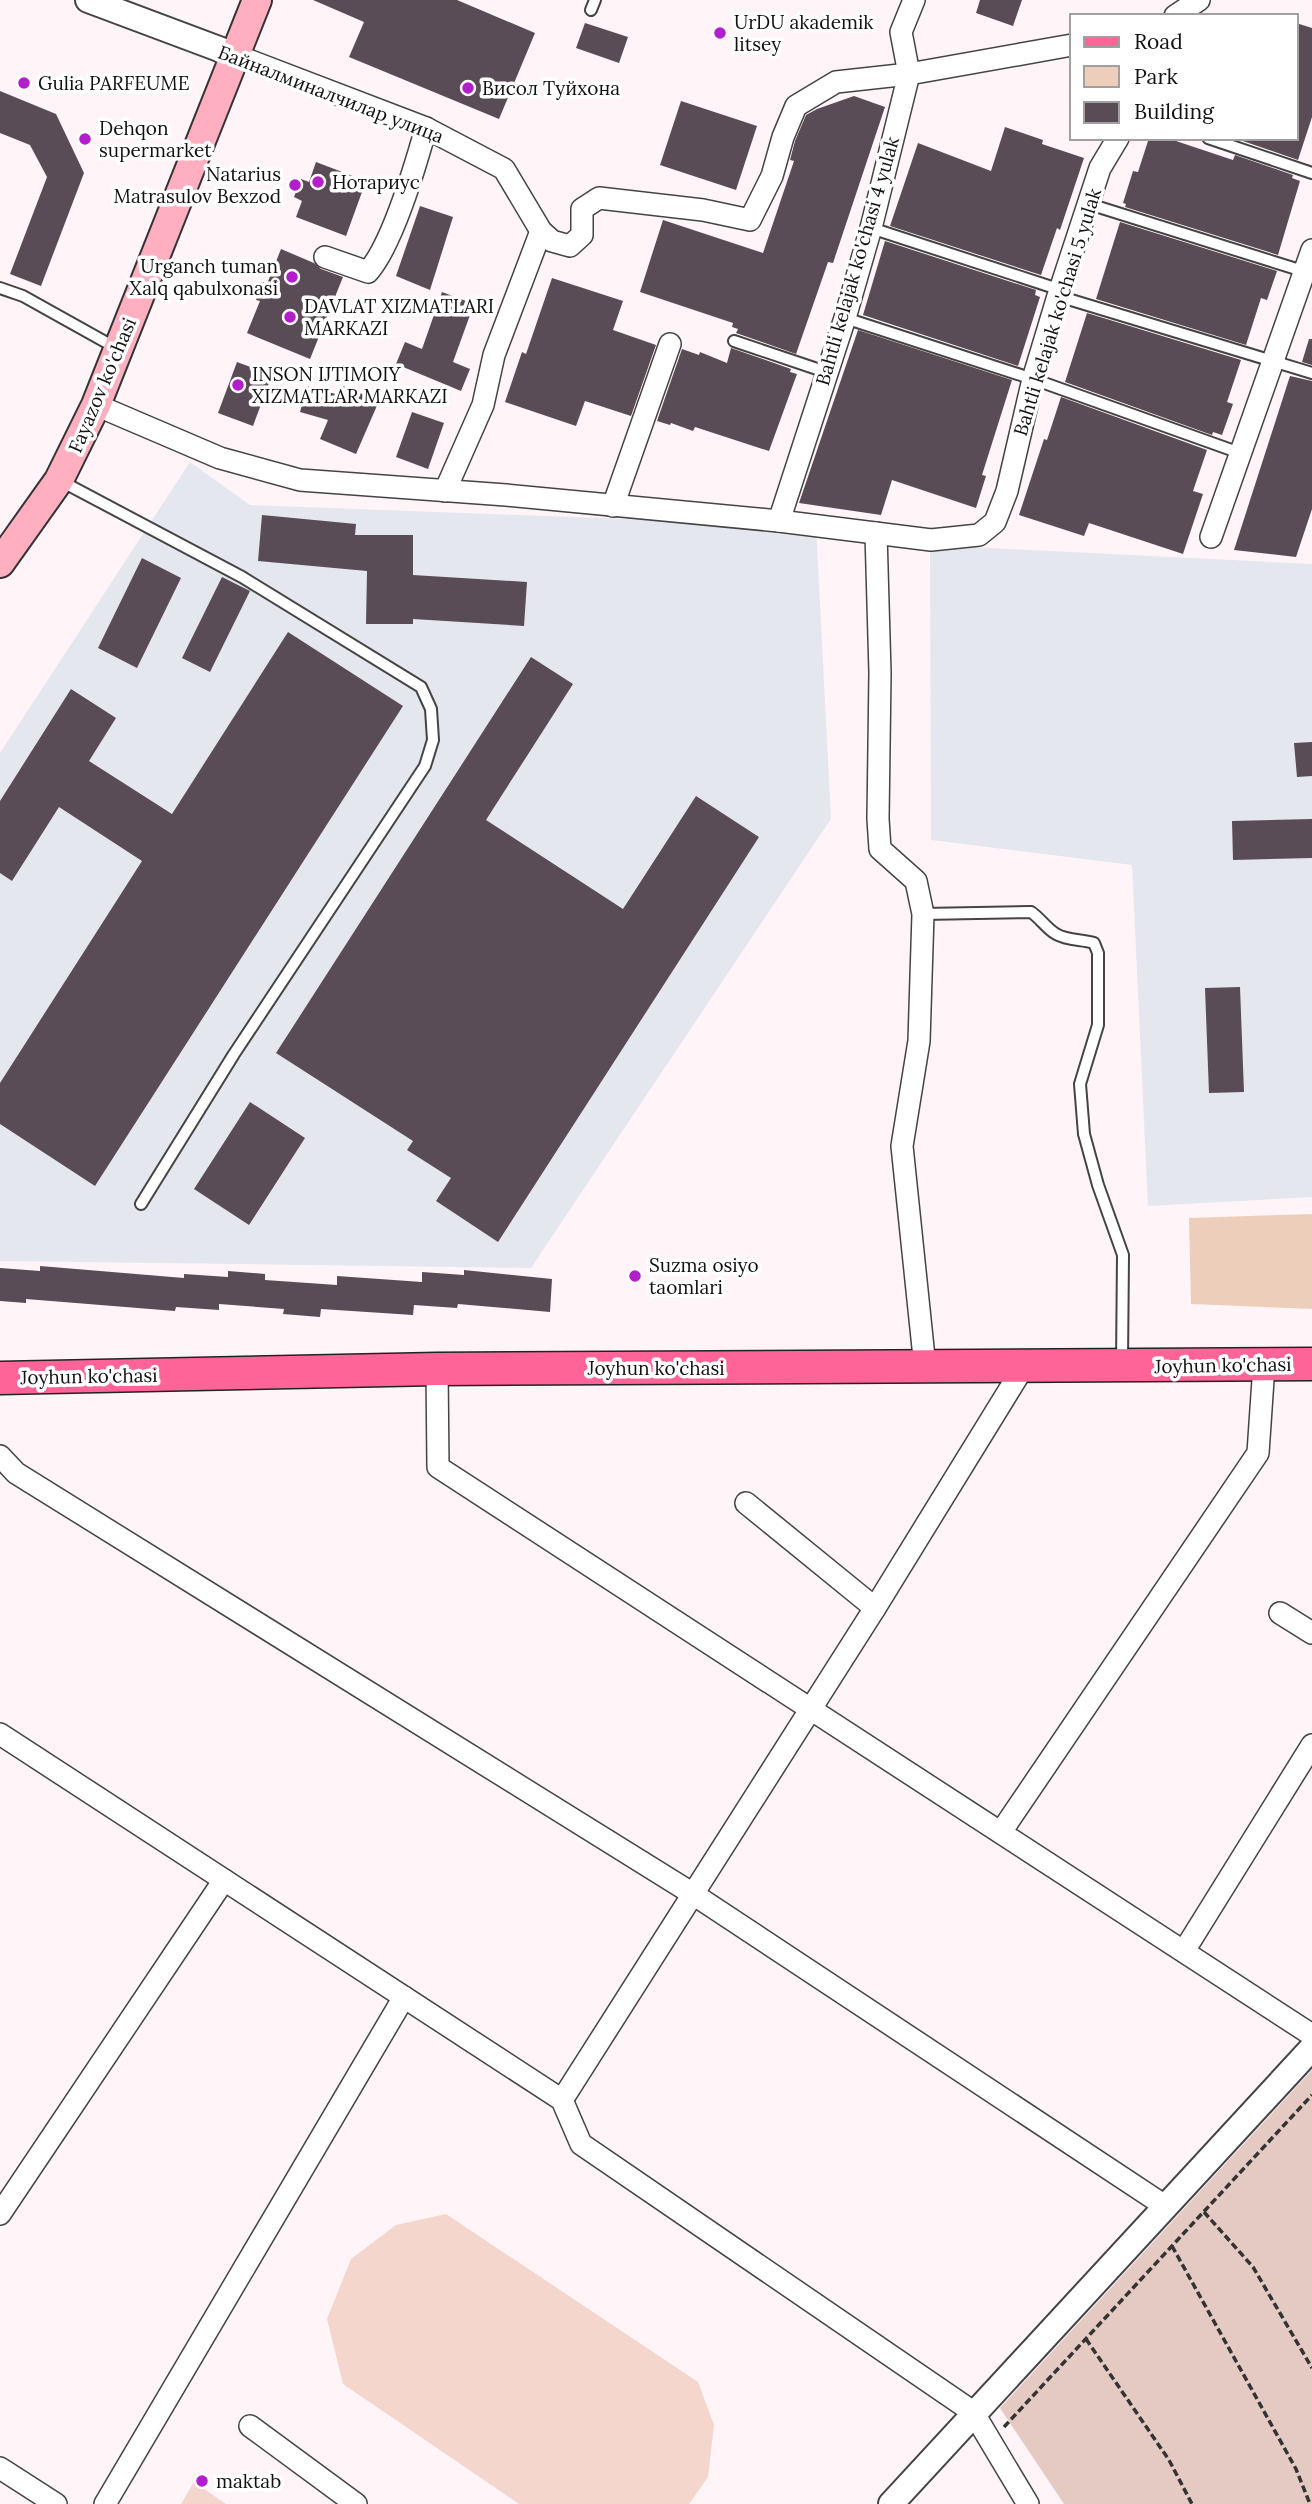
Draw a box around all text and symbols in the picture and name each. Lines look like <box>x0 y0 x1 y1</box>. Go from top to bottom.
place label: UrDU akademik litsey <box>734 10 874 56</box>
legend <box>1070 14 1298 140</box>
marker: UrDU akademik litsey <box>712 25 728 41</box>
text: Road <box>1134 28 1183 55</box>
street label: Байналминалчилар улица <box>215 40 447 148</box>
text: Park <box>1134 63 1178 90</box>
place label: Gulia PARFEUME <box>38 71 190 95</box>
marker: Gulia PARFEUME <box>16 75 32 91</box>
place label: Висол Туйхона <box>482 76 620 100</box>
marker: Висол Туйхона <box>460 80 476 96</box>
text: Building <box>1134 98 1214 125</box>
place label: Dehqon supermarket <box>99 116 212 162</box>
marker: Dehqon supermarket <box>77 131 93 147</box>
street label: Bahtli kelajak ko'chasi 4 yulak <box>810 133 904 388</box>
place label: Natarius Matrasulov Bexzod <box>114 162 281 208</box>
place label: Нотариус <box>332 170 420 194</box>
marker: Нотариус <box>310 174 326 190</box>
marker: Natarius Matrasulov Bexzod <box>287 177 303 193</box>
street label: Bahtli kelajak ko'chasi 5 yulak <box>1008 184 1106 439</box>
place label: Urganch tuman Xalq qabulxonasi <box>129 254 278 300</box>
marker: Urganch tuman Xalq qabulxonasi <box>284 269 300 285</box>
place label: DAVLAT XIZMATLARI MARKAZI <box>304 294 494 340</box>
marker: DAVLAT XIZMATLARI MARKAZI <box>282 309 298 325</box>
street label: Fayazov ko'chasi <box>63 314 141 456</box>
place label: INSON IJTIMOIY XIZMATLAR MARKAZI <box>252 362 448 408</box>
marker: INSON IJTIMOIY XIZMATLAR MARKAZI <box>230 377 246 393</box>
place label: Suzma osiyo taomlari <box>649 1253 759 1299</box>
marker: Suzma osiyo taomlari <box>627 1268 643 1284</box>
street label: Joyhun ko'chasi <box>1153 1352 1292 1378</box>
street label: Joyhun ko'chasi <box>586 1356 725 1380</box>
street label: Joyhun ko'chasi <box>19 1363 158 1389</box>
place label: maktab <box>216 2469 281 2493</box>
marker: maktab <box>194 2473 210 2489</box>

